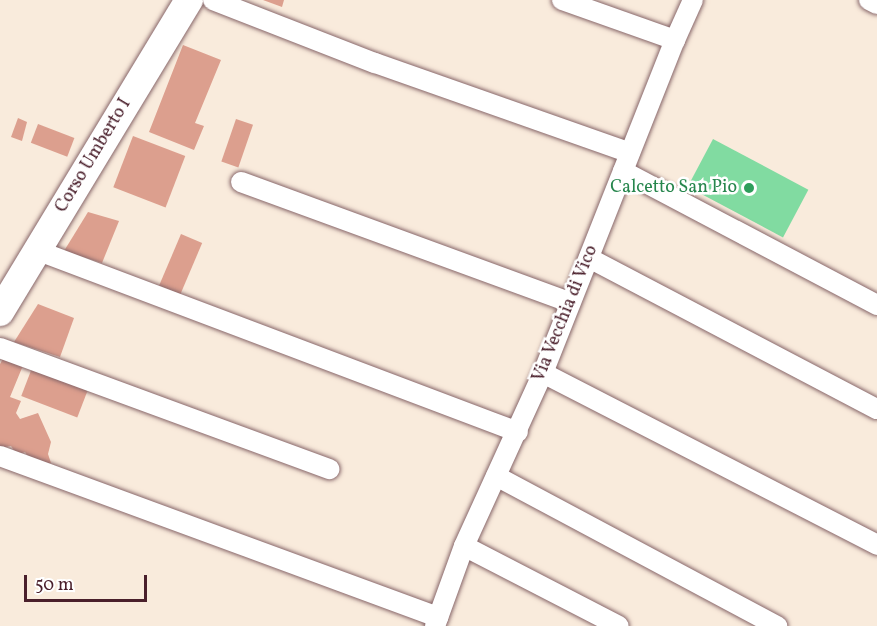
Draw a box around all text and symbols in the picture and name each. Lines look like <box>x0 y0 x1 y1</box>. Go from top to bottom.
street label: Corso Umberto I <box>51 95 137 217</box>
place label: Calcetto San Pio <box>610 177 737 199</box>
marker: Calcetto San Pio <box>742 181 756 195</box>
street label: Via Vecchia di Vico <box>529 242 603 386</box>
scale bar <box>27 563 150 601</box>
text: 50 m <box>35 573 74 598</box>

